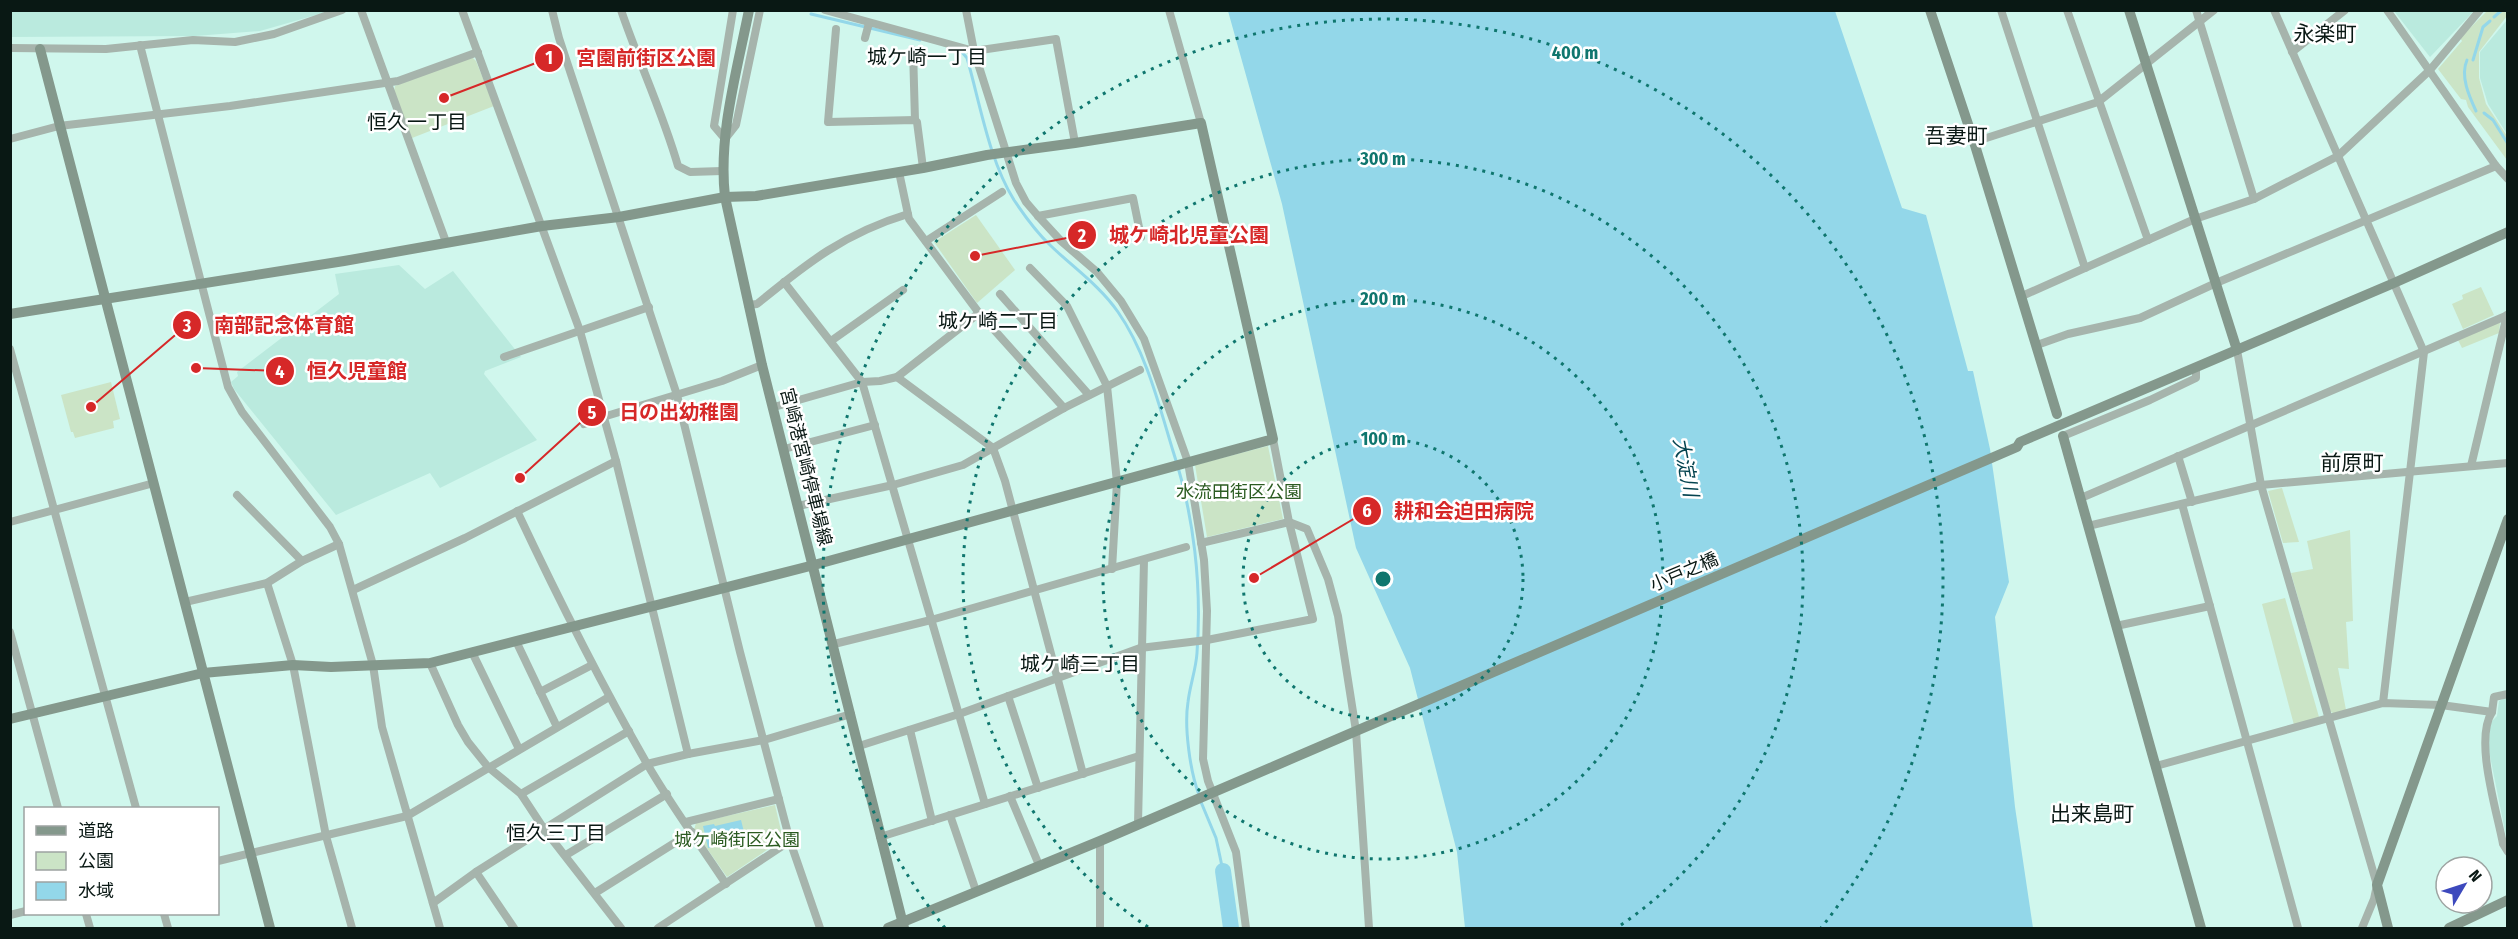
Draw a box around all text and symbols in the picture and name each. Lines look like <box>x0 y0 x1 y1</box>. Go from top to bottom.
district label: 永楽町 <box>2294 21 2357 47</box>
callout: 宮園前街区公園 <box>534 39 728 77</box>
text: 400 m <box>1552 42 1598 64</box>
district label: 城ケ崎一丁目 <box>867 45 987 69</box>
text: 宮園前街区公園 <box>576 46 716 70</box>
text: 1 <box>545 47 553 69</box>
district label: 恒久一丁目 <box>367 110 467 134</box>
district label: 吾妻町 <box>1925 123 1988 149</box>
text: 300 m <box>1359 148 1406 170</box>
callout: 城ケ崎北児童公園 <box>1067 216 1281 254</box>
text: 城ケ崎北児童公園 <box>1109 223 1269 247</box>
text: 2 <box>1077 225 1086 247</box>
text: 200 m <box>1359 288 1406 310</box>
callout: 南部記念体育館 <box>172 306 366 344</box>
district label: 城ケ崎二丁目 <box>938 309 1058 333</box>
text: 南部記念体育館 <box>214 313 354 337</box>
text: 3 <box>182 315 192 337</box>
callout: 恒久児童館 <box>265 352 419 390</box>
text: 恒久児童館 <box>307 359 407 383</box>
text: 4 <box>275 361 285 383</box>
street label: 宮崎港宮崎停車場線 <box>776 386 836 548</box>
callout: 日の出幼稚園 <box>577 393 751 431</box>
text: 日の出幼稚園 <box>619 400 739 424</box>
text: 5 <box>588 402 597 424</box>
text: 100 m <box>1361 428 1405 450</box>
water label: 大淀川 <box>1668 435 1704 501</box>
district label: 前原町 <box>2321 450 2384 476</box>
park label: 水流田街区公園 <box>1176 481 1302 503</box>
callout: 耕和会迫田病院 <box>1352 492 1546 530</box>
text: 耕和会迫田病院 <box>1394 499 1534 523</box>
text: 6 <box>1362 500 1372 522</box>
street label: 小戸之橋 <box>1647 548 1721 596</box>
centre of rings <box>1373 569 1393 589</box>
district label: 城ケ崎三丁目 <box>1020 652 1140 676</box>
district label: 出来島町 <box>2050 801 2134 827</box>
legend <box>24 807 219 915</box>
text: 道路 <box>78 820 114 842</box>
district label: 恒久三丁目 <box>506 821 606 845</box>
park label: 城ケ崎街区公園 <box>674 829 800 851</box>
text: 公園 <box>78 850 114 872</box>
north arrow <box>2434 855 2494 915</box>
text: N <box>2465 866 2486 886</box>
text: 水域 <box>78 880 114 902</box>

